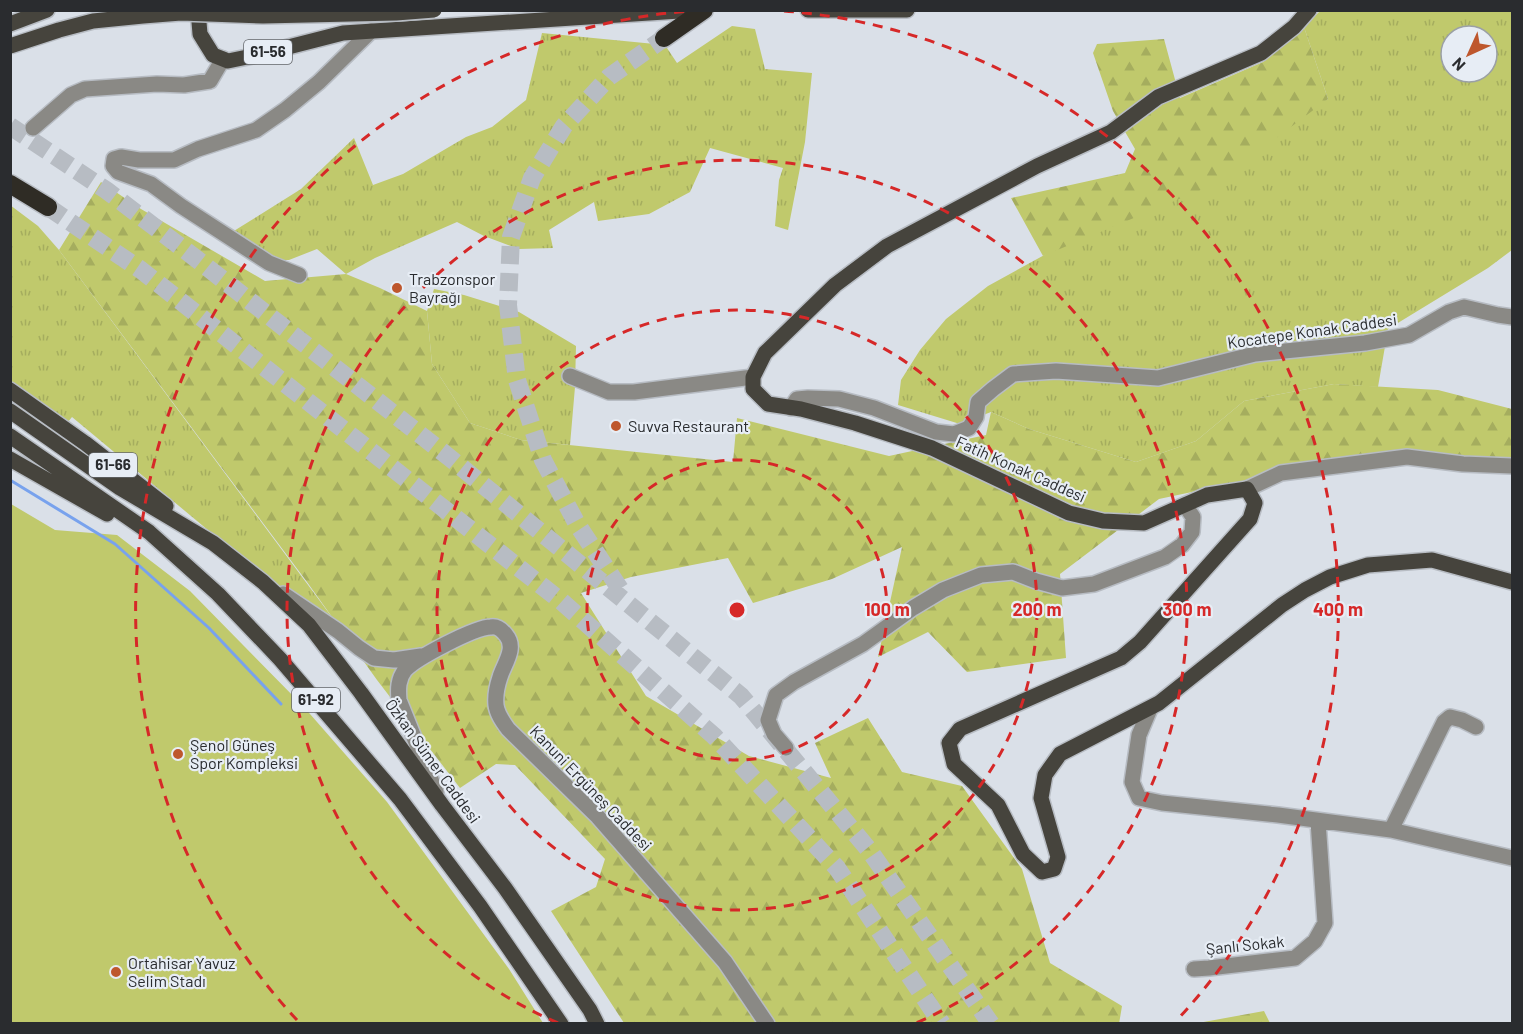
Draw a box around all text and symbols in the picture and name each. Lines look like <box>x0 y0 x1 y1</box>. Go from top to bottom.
north arrow <box>1439 24 1499 84</box>
road number: 61-56 <box>244 40 292 64</box>
text: N <box>1448 54 1469 75</box>
place label: Trabzonspor Bayrağı <box>409 269 496 306</box>
marker: Trabzonspor Bayrağı <box>390 281 404 295</box>
street label: Kocatepe Konak Caddesi <box>1226 309 1398 352</box>
place label: Suvva Restaurant <box>628 416 749 435</box>
marker: Suvva Restaurant <box>609 419 623 433</box>
street label: Fatih Konak Caddesi <box>953 431 1089 506</box>
road number: 61-66 <box>89 453 137 477</box>
text: 100 m <box>864 598 910 620</box>
text: 200 m <box>1012 598 1062 620</box>
text: 300 m <box>1163 598 1211 620</box>
text: 400 m <box>1313 598 1363 620</box>
centre of rings <box>727 600 747 620</box>
road number: 61-92 <box>292 688 340 712</box>
street label: Özkan Sümer Caddesi <box>382 695 485 827</box>
street label: Kanuni Ergüneş Caddesi <box>527 721 656 854</box>
place label: Şenol Güneş Spor Kompleksi <box>190 735 298 772</box>
marker: Şenol Güneş Spor Kompleksi <box>171 747 185 761</box>
street label: Şanlı Sokak <box>1205 931 1285 958</box>
place label: Ortahisar Yavuz Selim Stadı <box>128 953 235 990</box>
marker: Ortahisar Yavuz Selim Stadı <box>109 965 123 979</box>

